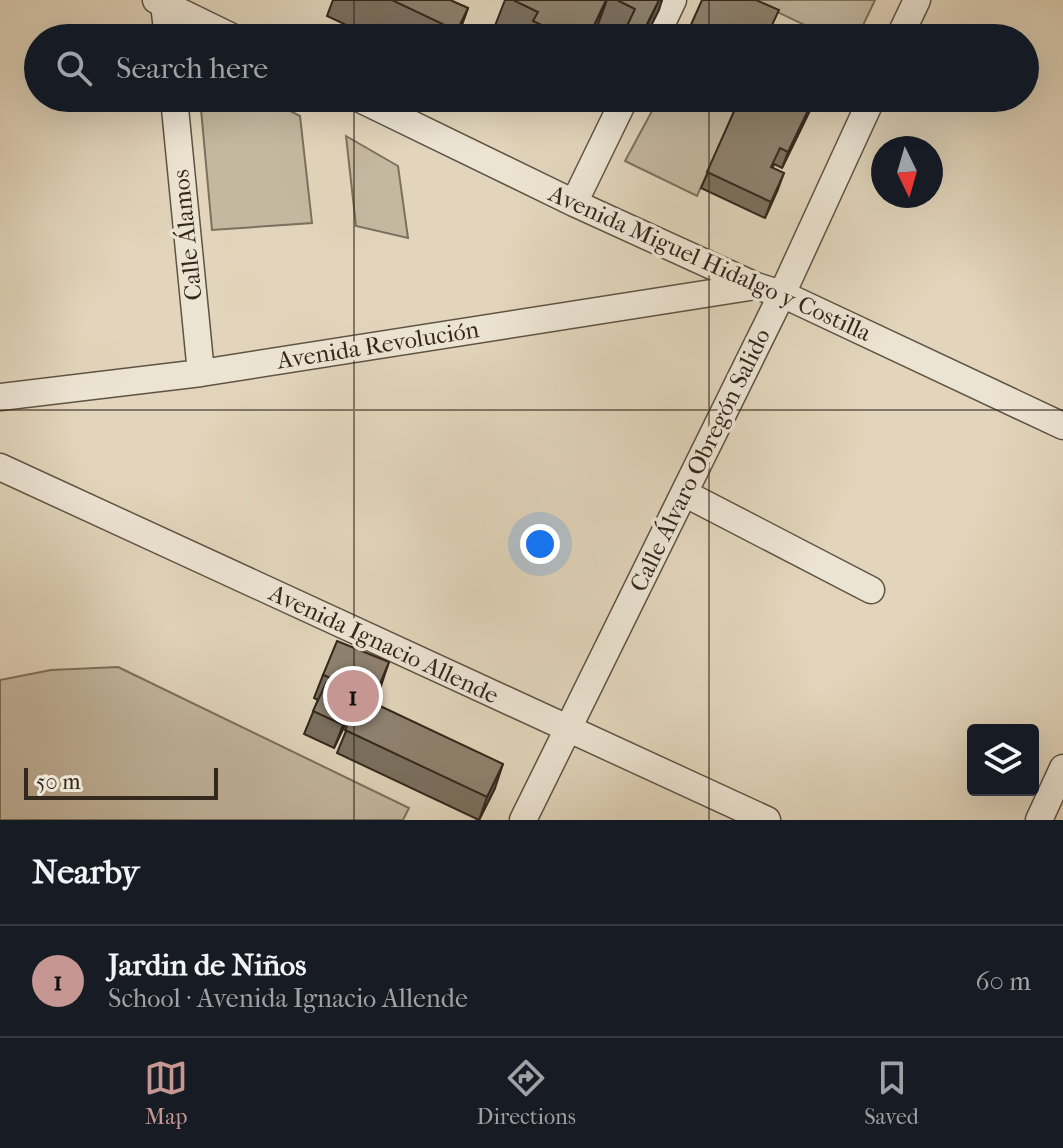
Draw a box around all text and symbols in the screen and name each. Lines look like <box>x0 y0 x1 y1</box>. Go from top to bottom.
search box <box>24 24 1039 112</box>
icon: search <box>52 46 96 90</box>
text: Search here <box>116 51 268 86</box>
north arrow <box>871 136 943 208</box>
street label: Calle Álamos <box>165 168 208 302</box>
street label: Avenida Miguel Hidalgo y Costilla <box>544 179 876 347</box>
street label: Avenida Revolución <box>274 315 481 375</box>
street label: Calle Álvaro Obregón Salido <box>623 324 776 596</box>
your location <box>520 524 560 564</box>
street label: Avenida Ignacio Allende <box>264 578 503 710</box>
pin: 1 <box>327 666 379 726</box>
map controls <box>967 724 1039 796</box>
button: layers <box>967 724 1039 796</box>
scale bar <box>24 764 218 800</box>
text: 50 m <box>36 769 81 795</box>
text: Nearby <box>32 852 139 892</box>
text: Jardin de Niños <box>108 948 306 983</box>
text: 1 <box>53 966 63 997</box>
text: 60 m <box>975 966 1031 997</box>
text: School · Avenida Ignacio Allende <box>108 983 468 1014</box>
tab: Map <box>144 1056 188 1130</box>
tab: Directions <box>477 1056 576 1130</box>
tab: Saved <box>864 1056 919 1130</box>

